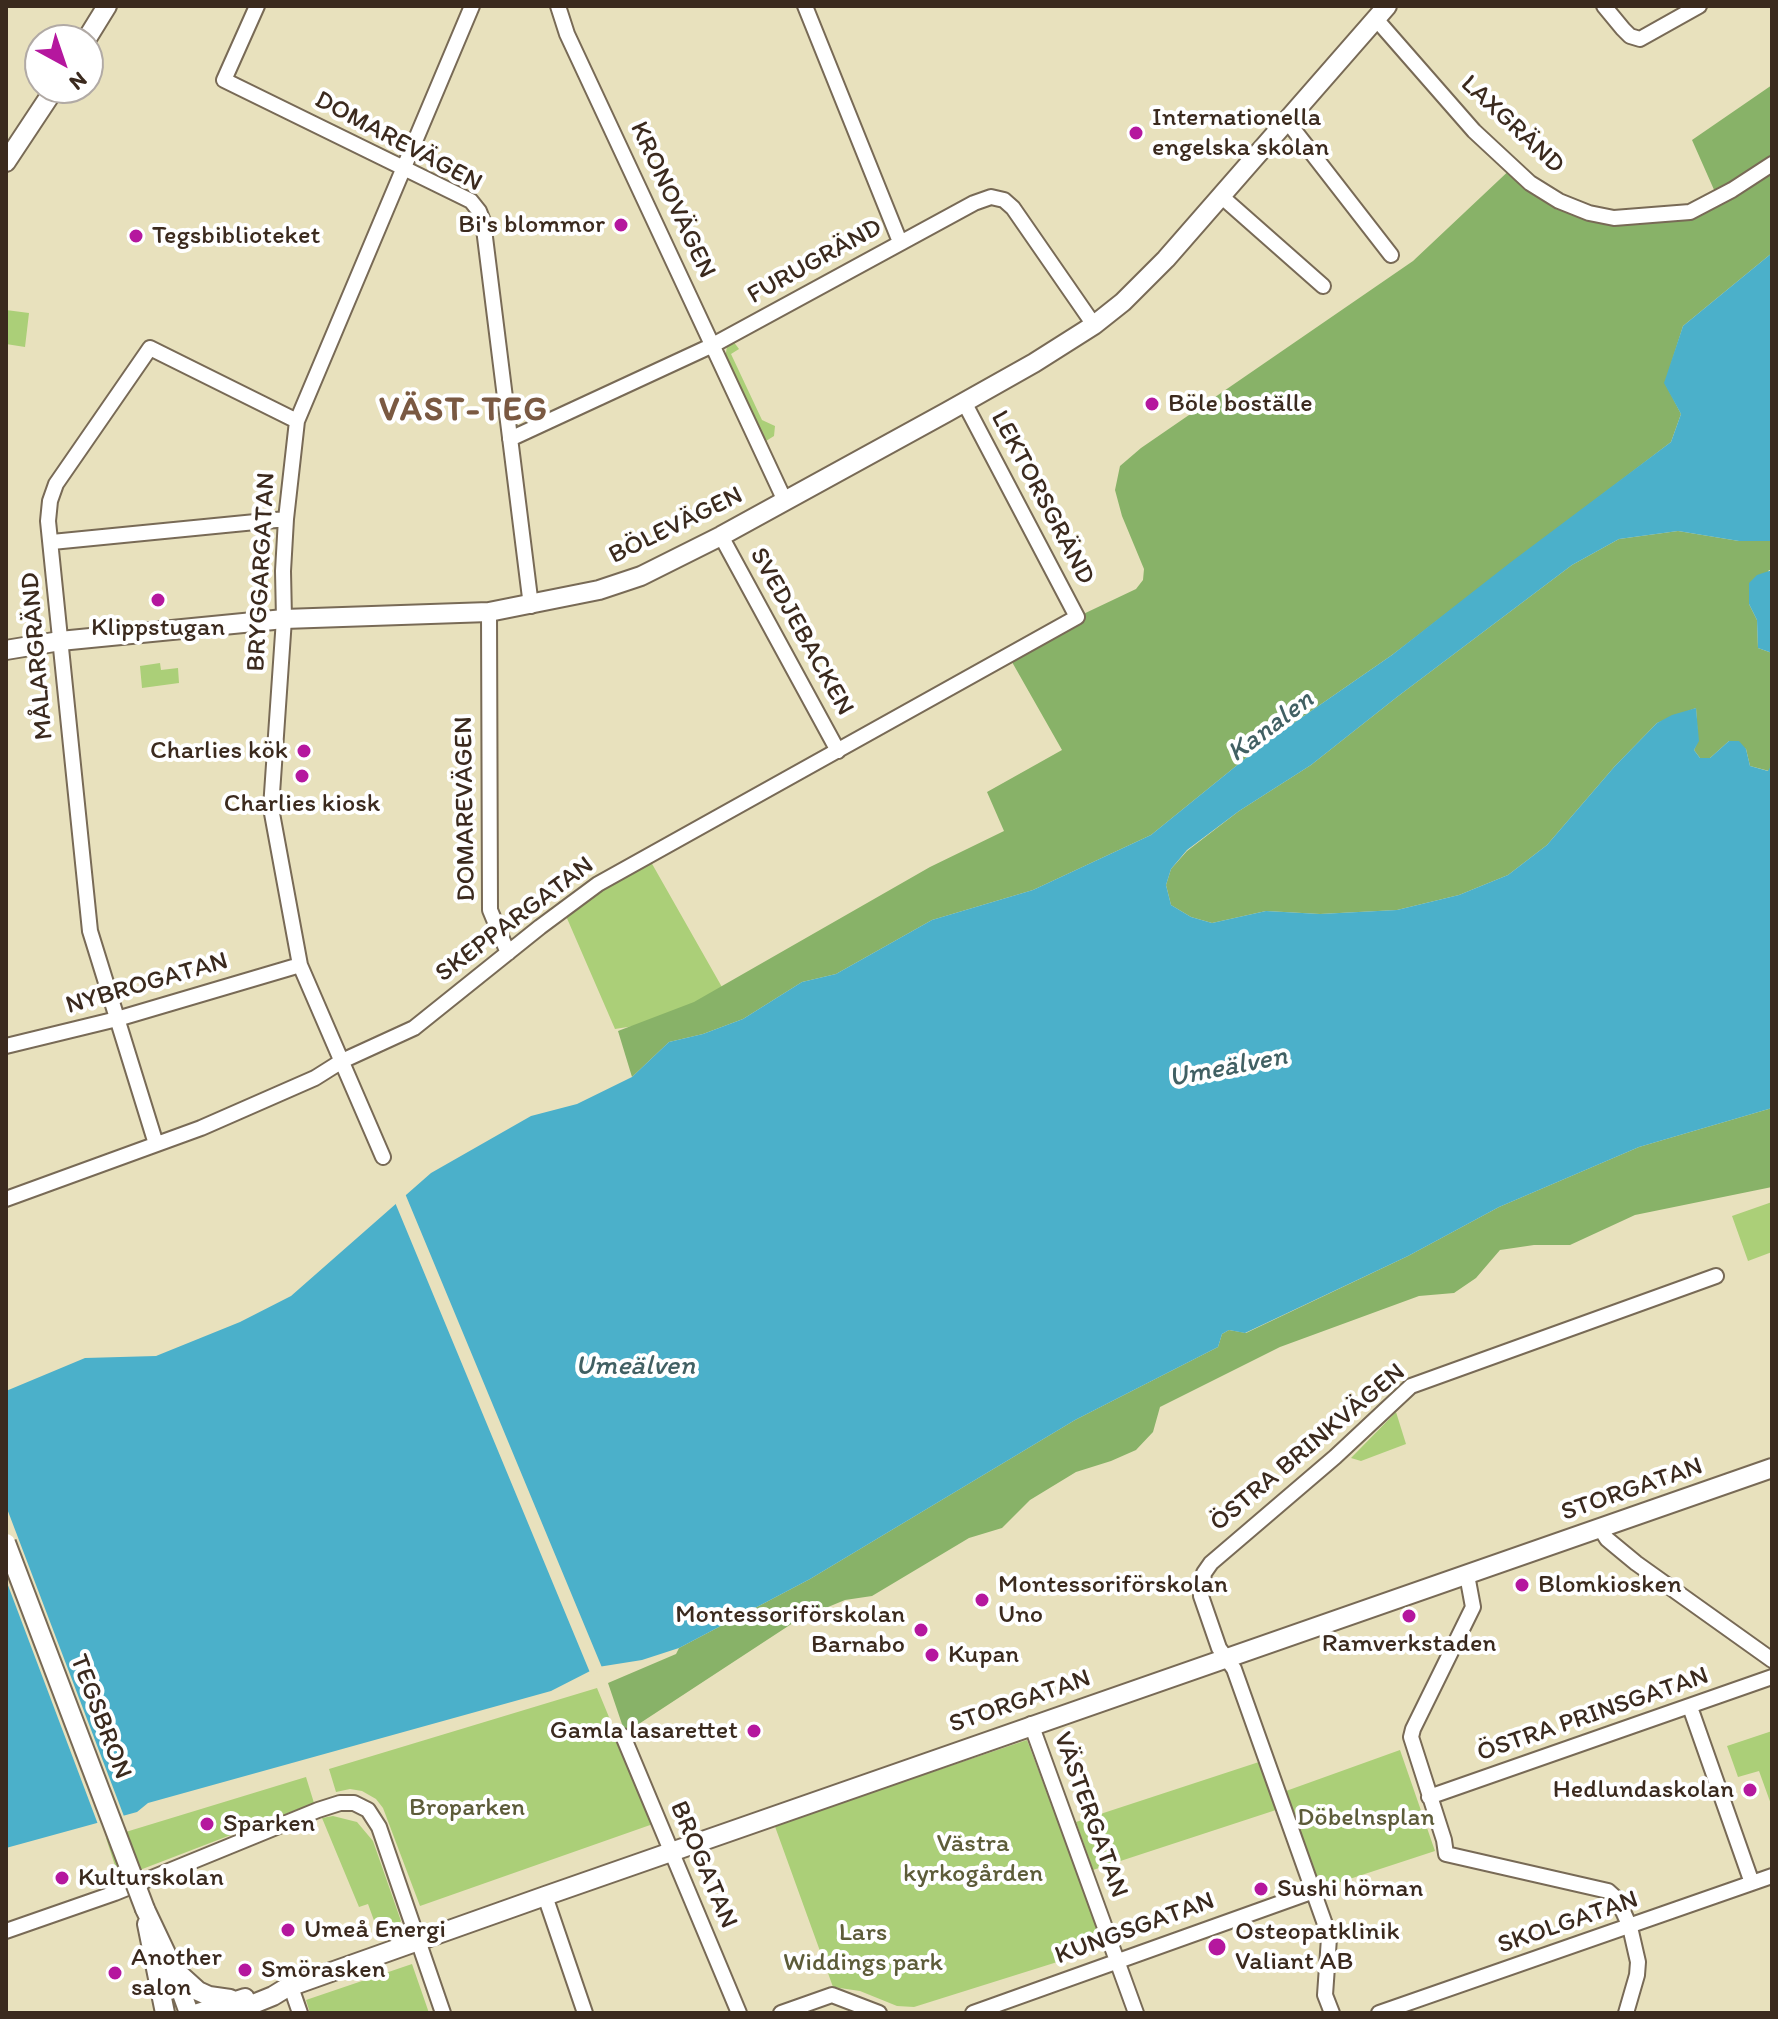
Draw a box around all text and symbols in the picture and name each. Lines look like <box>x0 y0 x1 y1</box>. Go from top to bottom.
north arrow <box>24 24 104 104</box>
text: N <box>64 66 93 96</box>
street label: LAXGRÄND <box>1454 69 1570 181</box>
street label: DOMAREVÄGEN <box>309 85 487 199</box>
place label: Internationella engelska skolan <box>1152 102 1329 164</box>
street label: KRONOVÄGEN <box>622 117 722 283</box>
marker: Internationella engelska skolan <box>1127 124 1145 142</box>
place label: Bi's blommor <box>458 209 605 241</box>
street label: FURUGRÄND <box>742 212 888 312</box>
marker: Bi's blommor <box>612 216 630 234</box>
place label: Tegsbiblioteket <box>152 220 320 252</box>
marker: Tegsbiblioteket <box>127 227 145 245</box>
place label: Böle boställe <box>1168 388 1313 420</box>
district label: VÄST-TEG <box>379 391 549 431</box>
marker: Böle boställe <box>1143 395 1161 413</box>
street label: LEKTORSGRÄND <box>983 406 1101 590</box>
street label: BRYGGARGATAN <box>241 472 283 672</box>
street label: BÖLEVÄGEN <box>604 480 748 572</box>
street label: SVEDJEBACKEN <box>742 543 860 721</box>
street label: MÅLARGRÄND <box>15 571 61 741</box>
marker: Klippstugan <box>149 591 167 609</box>
place label: Klippstugan <box>91 612 225 644</box>
water label: Kanalen <box>1221 684 1321 770</box>
street label: DOMAREVÄGEN <box>449 716 483 902</box>
place label: Charlies kök <box>150 735 288 767</box>
marker: Charlies kök <box>295 742 313 760</box>
marker: Charlies kiosk <box>293 767 311 785</box>
place label: Charlies kiosk <box>224 788 380 820</box>
street label: SKEPPARGATAN <box>430 850 600 990</box>
street label: NYBROGATAN <box>62 946 232 1022</box>
water label: Umeälven <box>1166 1040 1290 1096</box>
water label: Umeälven <box>575 1350 695 1384</box>
street label: ÖSTRA BRINKVÄGEN <box>1204 1357 1412 1539</box>
street label: STORGATAN <box>1557 1451 1707 1529</box>
place label: Montessoriförskolan Uno <box>998 1569 1228 1630</box>
place label: Blomkiosken <box>1538 1569 1682 1601</box>
marker: Blomkiosken <box>1513 1576 1531 1594</box>
marker: Montessoriförskolan Uno <box>973 1591 991 1609</box>
place label: Montessoriförskolan Barnabo <box>675 1599 905 1660</box>
marker: Ramverkstaden <box>1400 1607 1418 1625</box>
marker: Montessoriförskolan Barnabo <box>912 1621 930 1639</box>
place label: Ramverkstaden <box>1322 1628 1496 1660</box>
place label: Kupan <box>948 1639 1019 1671</box>
marker: Kupan <box>923 1646 941 1664</box>
street label: TEGSBRON <box>62 1650 138 1784</box>
street label: ÖSTRA PRINSGATAN <box>1473 1661 1713 1769</box>
street label: STORGATAN <box>945 1663 1095 1741</box>
place label: Gamla lasarettet <box>550 1715 738 1747</box>
marker: Gamla lasarettet <box>745 1722 763 1740</box>
street label: VÄSTERGATAN <box>1046 1728 1134 1902</box>
place label: Hedlundaskolan <box>1553 1774 1734 1806</box>
marker: Hedlundaskolan <box>1741 1781 1759 1799</box>
park label: Broparken <box>409 1792 525 1824</box>
street label: BROGATAN <box>662 1797 744 1933</box>
park label: Döbelnsplan <box>1297 1802 1435 1834</box>
place label: Sparken <box>223 1808 315 1840</box>
marker: Sparken <box>198 1815 216 1833</box>
park label: Västra kyrkogården <box>903 1828 1043 1890</box>
place label: Kulturskolan <box>78 1862 224 1894</box>
marker: Kulturskolan <box>53 1869 71 1887</box>
place label: Sushi hörnan <box>1277 1873 1423 1905</box>
marker: Sushi hörnan <box>1252 1880 1270 1898</box>
street label: SKOLGATAN <box>1494 1884 1642 1962</box>
street label: KUNGSGATAN <box>1051 1886 1219 1972</box>
place label: Umeå Energi <box>304 1914 446 1946</box>
place label: Osteopatklinik Valiant AB <box>1235 1916 1400 1978</box>
park label: Lars Widdings park <box>783 1917 943 1978</box>
marker: Umeå Energi <box>279 1921 297 1939</box>
marker: Osteopatklinik Valiant AB <box>1206 1936 1228 1958</box>
place label: Another salon <box>131 1942 222 2004</box>
place label: Smörasken <box>261 1954 385 1986</box>
marker: Smörasken <box>236 1961 254 1979</box>
marker: Another salon <box>106 1964 124 1982</box>

